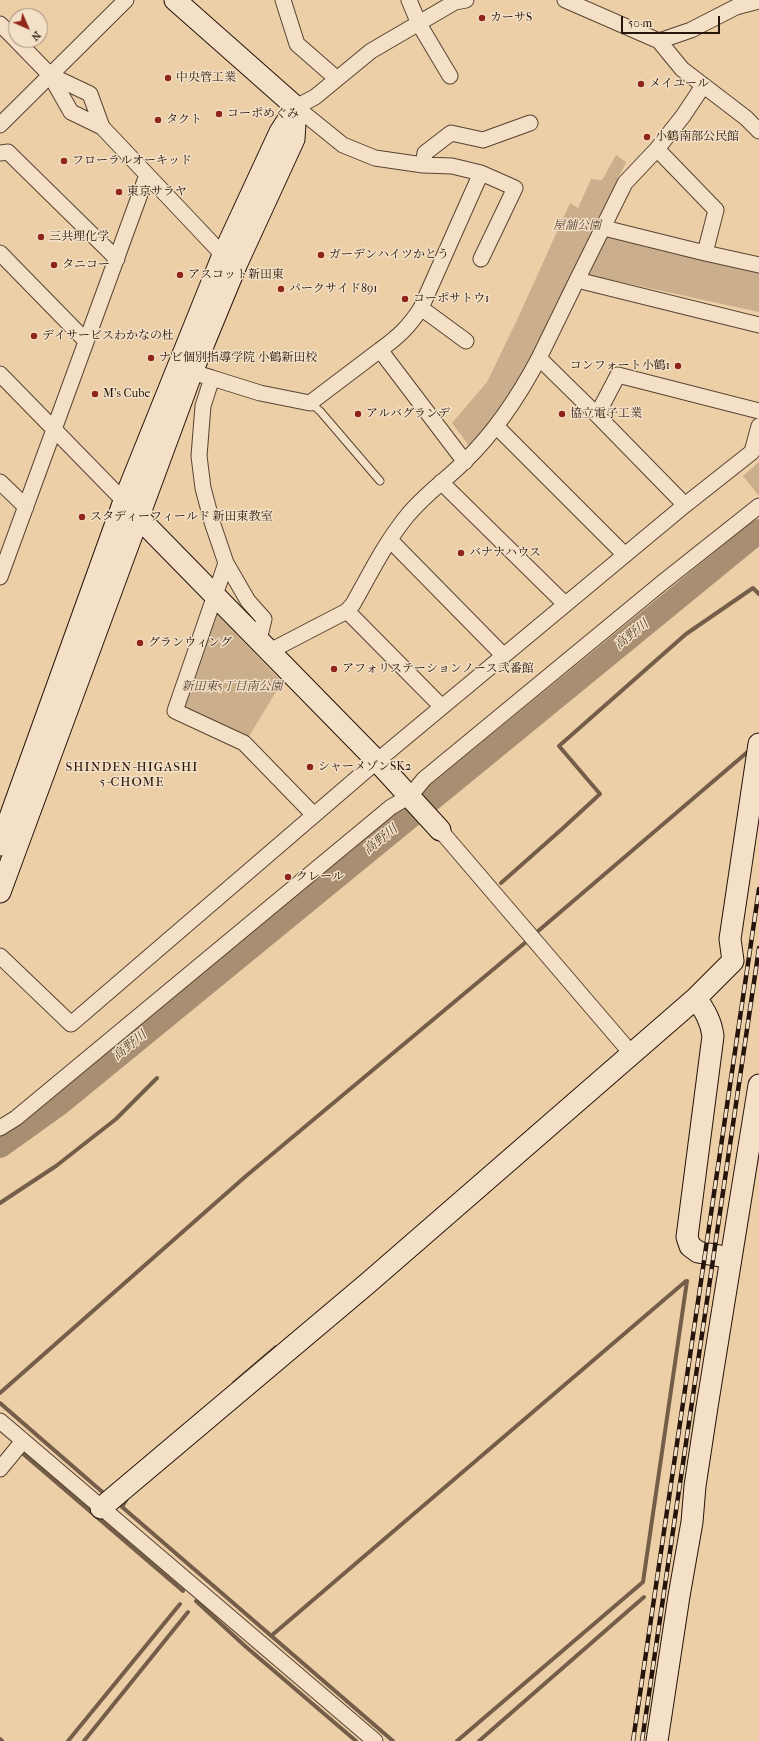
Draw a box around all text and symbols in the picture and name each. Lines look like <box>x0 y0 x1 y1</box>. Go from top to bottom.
north arrow <box>8 8 48 48</box>
scale bar <box>623 8 722 34</box>
place label: カーサS <box>490 11 532 25</box>
marker: カーサS <box>477 13 487 23</box>
text: 50 m <box>628 16 652 30</box>
text: N <box>29 29 44 44</box>
place label: 中央管工業 <box>176 71 236 85</box>
marker: 中央管工業 <box>163 73 173 83</box>
place label: メイユール <box>649 77 709 91</box>
marker: メイユール <box>636 79 646 89</box>
place label: コーポめぐみ <box>227 107 299 121</box>
marker: コーポめぐみ <box>214 109 224 119</box>
place label: タクト <box>166 113 202 127</box>
marker: タクト <box>153 115 163 125</box>
place label: 小鶴南部公民館 <box>655 130 739 144</box>
marker: 小鶴南部公民館 <box>642 132 652 142</box>
place label: フローラルオーキッド <box>72 154 192 168</box>
marker: フローラルオーキッド <box>59 156 69 166</box>
place label: 東京サラヤ <box>127 185 187 199</box>
marker: 東京サラヤ <box>114 187 124 197</box>
park label: 屋舗公園 <box>553 219 601 233</box>
place label: 三共理化学 <box>49 230 109 244</box>
marker: 三共理化学 <box>36 232 46 242</box>
place label: ガーデンハイツかとう <box>329 248 449 262</box>
marker: ガーデンハイツかとう <box>316 250 326 260</box>
place label: タニコー <box>62 258 110 272</box>
marker: タニコー <box>49 260 59 270</box>
place label: アスコット新田東 <box>188 268 284 282</box>
marker: アスコット新田東 <box>175 270 185 280</box>
place label: パークサイド891 <box>289 282 378 296</box>
marker: パークサイド891 <box>276 284 286 294</box>
place label: コーポサトウ1 <box>413 292 489 306</box>
marker: コーポサトウ1 <box>400 294 410 304</box>
place label: デイサービスわかなの杜 <box>42 329 174 343</box>
marker: デイサービスわかなの杜 <box>29 331 39 341</box>
place label: ナビ個別指導学院 小鶴新田校 <box>159 351 318 365</box>
marker: ナビ個別指導学院 小鶴新田校 <box>146 353 156 363</box>
place label: コンフォート小鶴1 <box>570 359 670 373</box>
marker: コンフォート小鶴1 <box>673 361 683 371</box>
place label: M's Cube <box>103 387 151 401</box>
marker: M's Cube <box>90 389 100 399</box>
place label: アルバグランデ <box>366 407 450 421</box>
place label: 協立電子工業 <box>570 407 642 421</box>
marker: アルバグランデ <box>353 409 363 419</box>
marker: 協立電子工業 <box>557 409 567 419</box>
place label: スタディーフィールド 新田東教室 <box>90 510 273 524</box>
marker: スタディーフィールド 新田東教室 <box>77 512 87 522</box>
place label: バナナハウス <box>469 546 541 560</box>
marker: バナナハウス <box>456 548 466 558</box>
water label: 高野川 <box>612 617 652 653</box>
place label: グランウィング <box>148 636 232 650</box>
marker: グランウィング <box>135 638 145 648</box>
place label: アフォリステーションノース弐番館 <box>342 662 534 676</box>
marker: アフォリステーションノース弐番館 <box>329 664 339 674</box>
park label: 新田東5丁目南公園 <box>181 680 283 694</box>
district label: SHINDEN-HIGASHI 5-CHOME <box>66 760 198 791</box>
place label: シャーメゾンSK2 <box>318 760 411 774</box>
marker: シャーメゾンSK2 <box>305 762 315 772</box>
water label: 高野川 <box>361 822 401 858</box>
place label: クレール <box>296 870 344 884</box>
marker: クレール <box>283 872 293 882</box>
water label: 高野川 <box>110 1028 150 1064</box>

